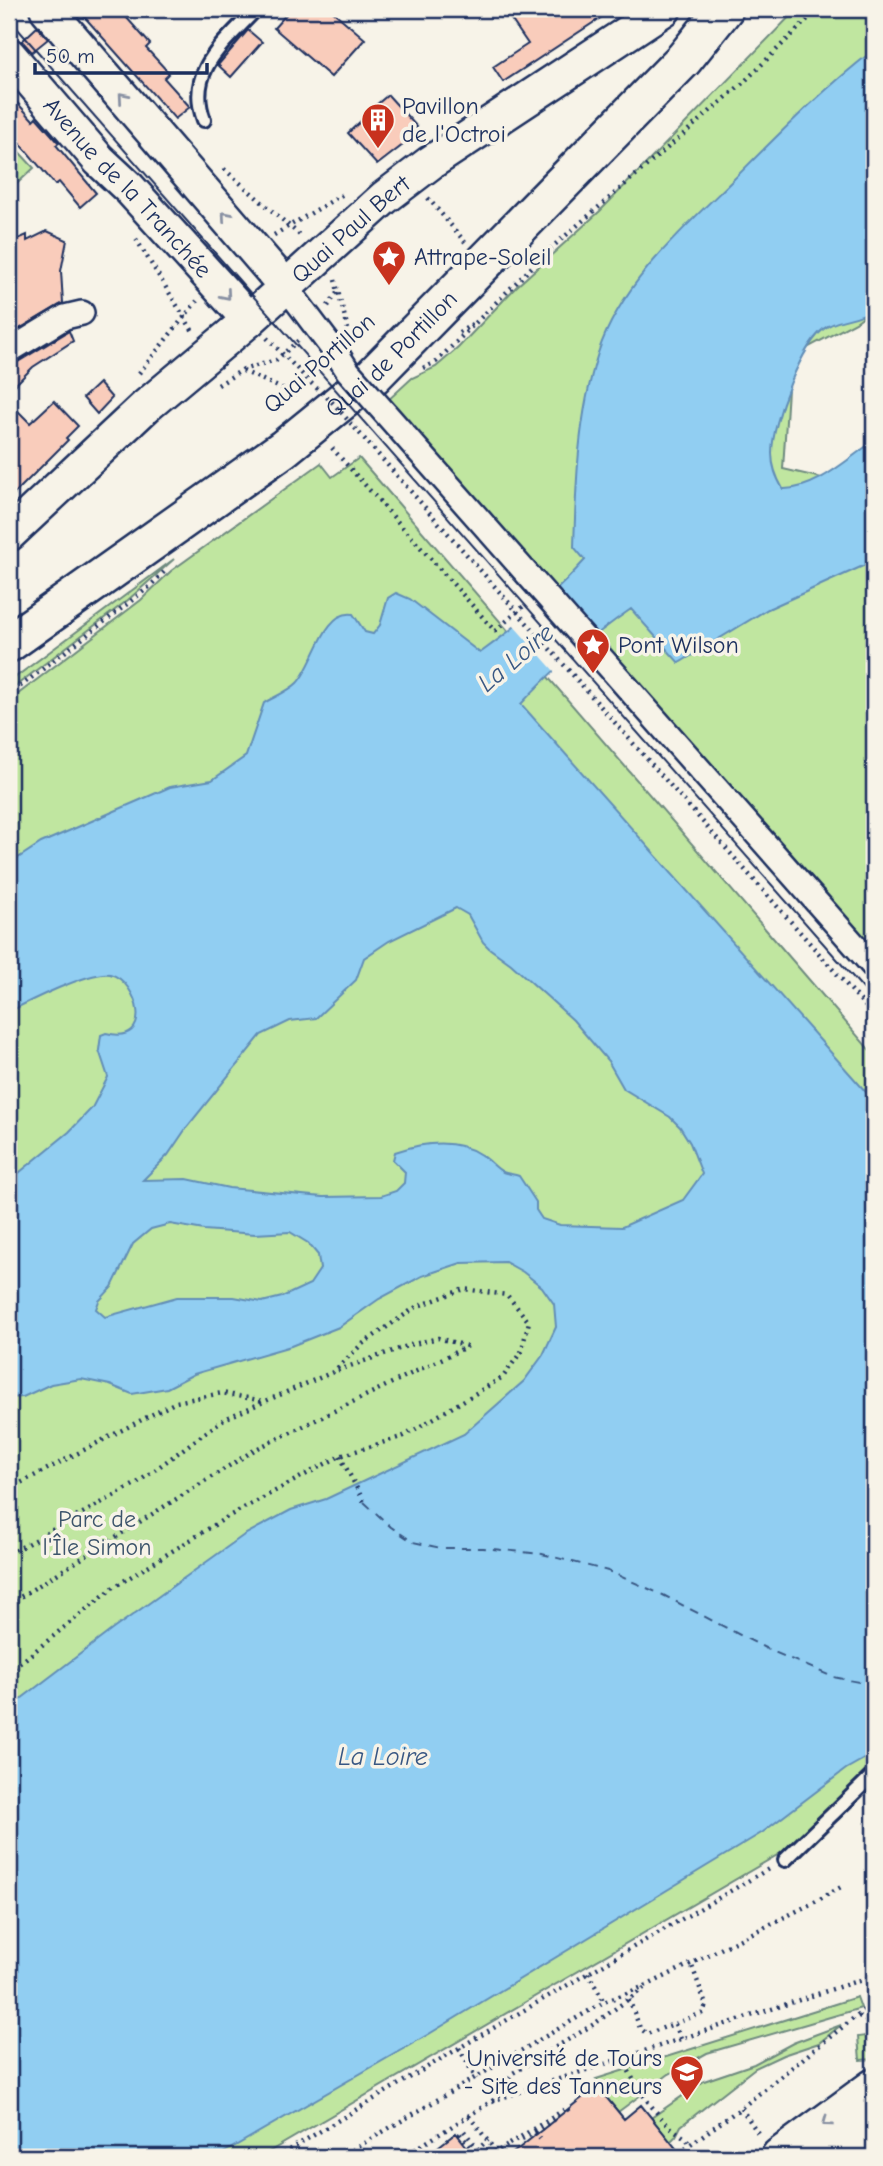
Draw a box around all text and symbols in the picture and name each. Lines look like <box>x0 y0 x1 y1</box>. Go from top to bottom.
scale bar <box>35 32 206 76</box>
text: 50 m <box>46 44 95 68</box>
street label: Avenue de la Tranchée <box>38 92 218 284</box>
one-way arrow <box>119 92 131 105</box>
place label: Pavillon de l'Octroi <box>402 92 506 148</box>
building icon: Pavillon de l'Octroi <box>359 101 397 150</box>
street label: Quai Paul Bert <box>286 169 416 289</box>
one-way arrow <box>222 211 234 224</box>
place icon: Attrape-Soleil <box>370 238 408 287</box>
place label: Attrape-Soleil <box>414 243 551 271</box>
street label: Quai de Portillon <box>320 285 463 423</box>
one-way arrow <box>218 286 230 299</box>
street label: Quai Portillon <box>258 307 380 419</box>
water label: La Loire <box>472 618 560 698</box>
place icon: Pont Wilson <box>574 626 612 675</box>
place label: Pont Wilson <box>618 631 739 659</box>
park label: Parc de l'Île Simon <box>42 1505 152 1561</box>
water label: La Loire <box>338 1742 428 1772</box>
place label: Université de Tours - Site des Tanneurs <box>464 2044 662 2100</box>
school or university icon: Université de Tours - Site des Tanneurs <box>668 2053 706 2102</box>
one-way arrow <box>822 2114 835 2127</box>

